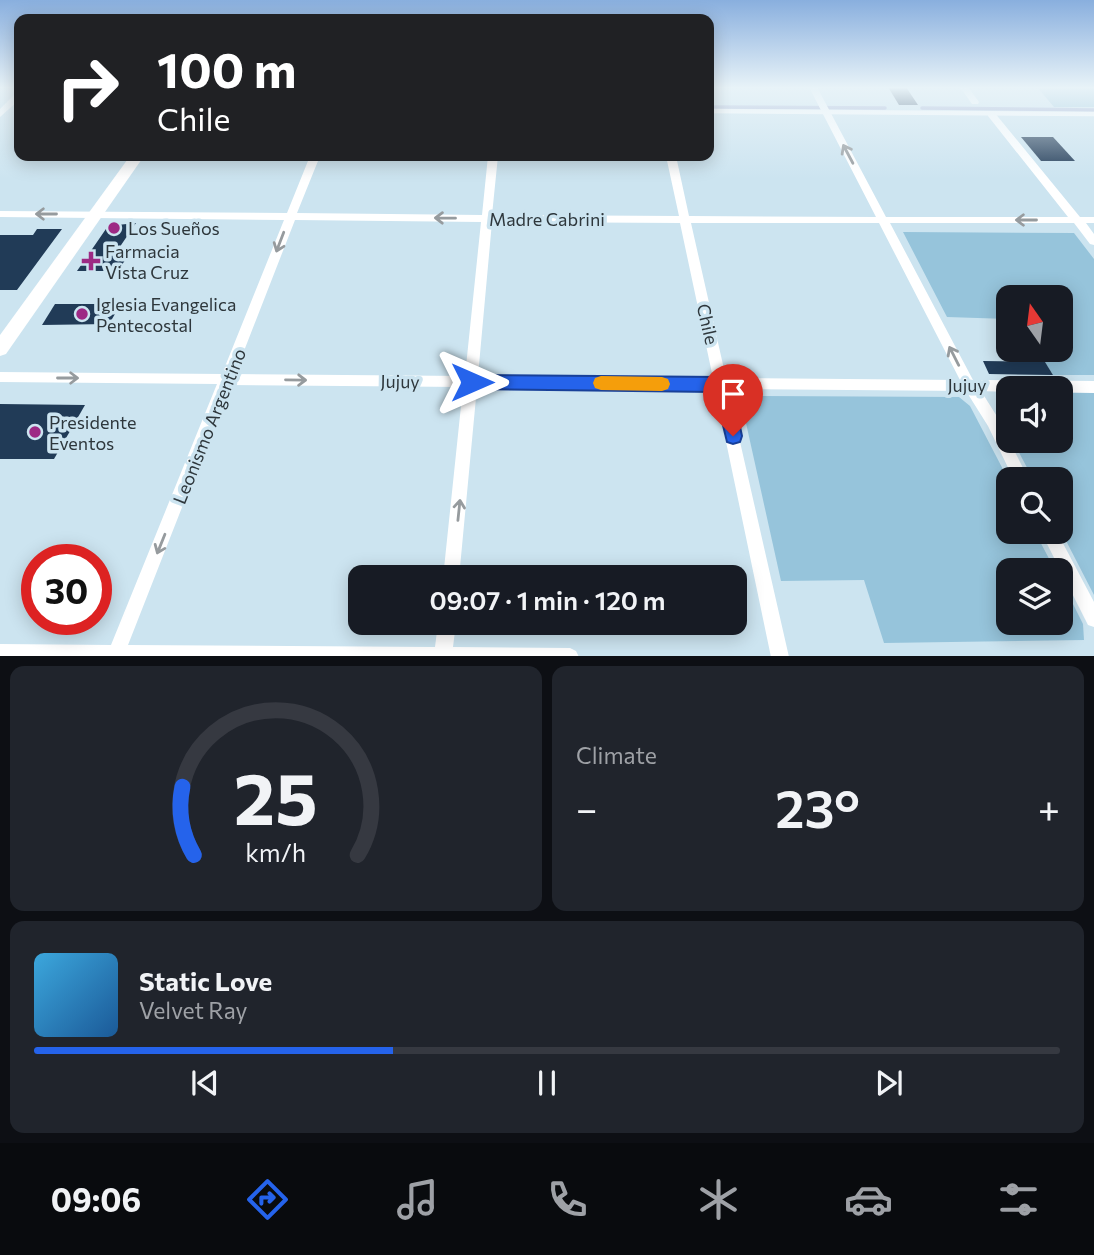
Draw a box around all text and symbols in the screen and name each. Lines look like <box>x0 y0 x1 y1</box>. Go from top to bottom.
text: 100 m <box>157 38 296 98</box>
icon: right <box>42 42 133 133</box>
text: Chile <box>157 98 231 138</box>
one-way arrow <box>841 144 854 165</box>
one-way arrow <box>35 207 58 221</box>
street label: Madre Cabrini <box>489 208 605 230</box>
one-way arrow <box>434 211 457 225</box>
one-way arrow <box>1015 213 1038 227</box>
place label: Los Sueños <box>128 217 220 239</box>
marker: Los Sueños <box>106 220 122 236</box>
one-way arrow <box>273 230 286 252</box>
place label: Farmacia Vista Cruz <box>105 240 189 283</box>
marker: Farmacia Vista Cruz <box>83 253 99 269</box>
north arrow <box>996 285 1073 362</box>
map controls <box>996 285 1073 635</box>
place label: Iglesia Evangelica Pentecostal <box>96 293 236 336</box>
street label: Chile <box>693 301 723 347</box>
marker: Iglesia Evangelica Pentecostal <box>74 306 90 322</box>
street label: Leonismo Argentino <box>168 345 250 507</box>
position arrow <box>435 345 509 419</box>
one-way arrow <box>947 346 961 366</box>
pin <box>703 364 763 436</box>
street label: Jujuy <box>380 370 420 392</box>
one-way arrow <box>56 371 79 385</box>
one-way arrow <box>284 373 307 386</box>
street label: Jujuy <box>947 374 987 396</box>
icon: arrive <box>714 375 752 413</box>
button: sound <box>996 376 1073 453</box>
place label: Presidente Eventos <box>49 411 136 454</box>
marker: Presidente Eventos <box>27 424 43 440</box>
button: search <box>996 467 1073 544</box>
one-way arrow <box>452 499 465 521</box>
one-way arrow <box>153 533 166 555</box>
speed limit sign: 30 <box>21 544 112 635</box>
button: layers <box>996 558 1073 635</box>
text: 09:07 · 1 min · 120 m <box>429 584 666 615</box>
text: Climate <box>576 741 657 769</box>
text: 25 <box>234 751 318 840</box>
text: 23° <box>775 775 860 839</box>
text: − <box>576 784 598 831</box>
text: + <box>1038 784 1060 831</box>
text: km/h <box>246 836 306 866</box>
text: Static Love <box>139 965 272 996</box>
text: Velvet Ray <box>139 996 247 1024</box>
icon: previous <box>186 1064 224 1102</box>
icon: pause <box>528 1064 566 1102</box>
icon: next <box>870 1064 908 1102</box>
icon: directions <box>243 1175 292 1224</box>
icon: music <box>393 1175 442 1224</box>
icon: phone <box>543 1175 592 1224</box>
icon: climate <box>694 1175 743 1224</box>
icon: car <box>844 1175 893 1224</box>
icon: filters <box>994 1175 1043 1224</box>
text: 09:06 <box>51 1179 141 1219</box>

